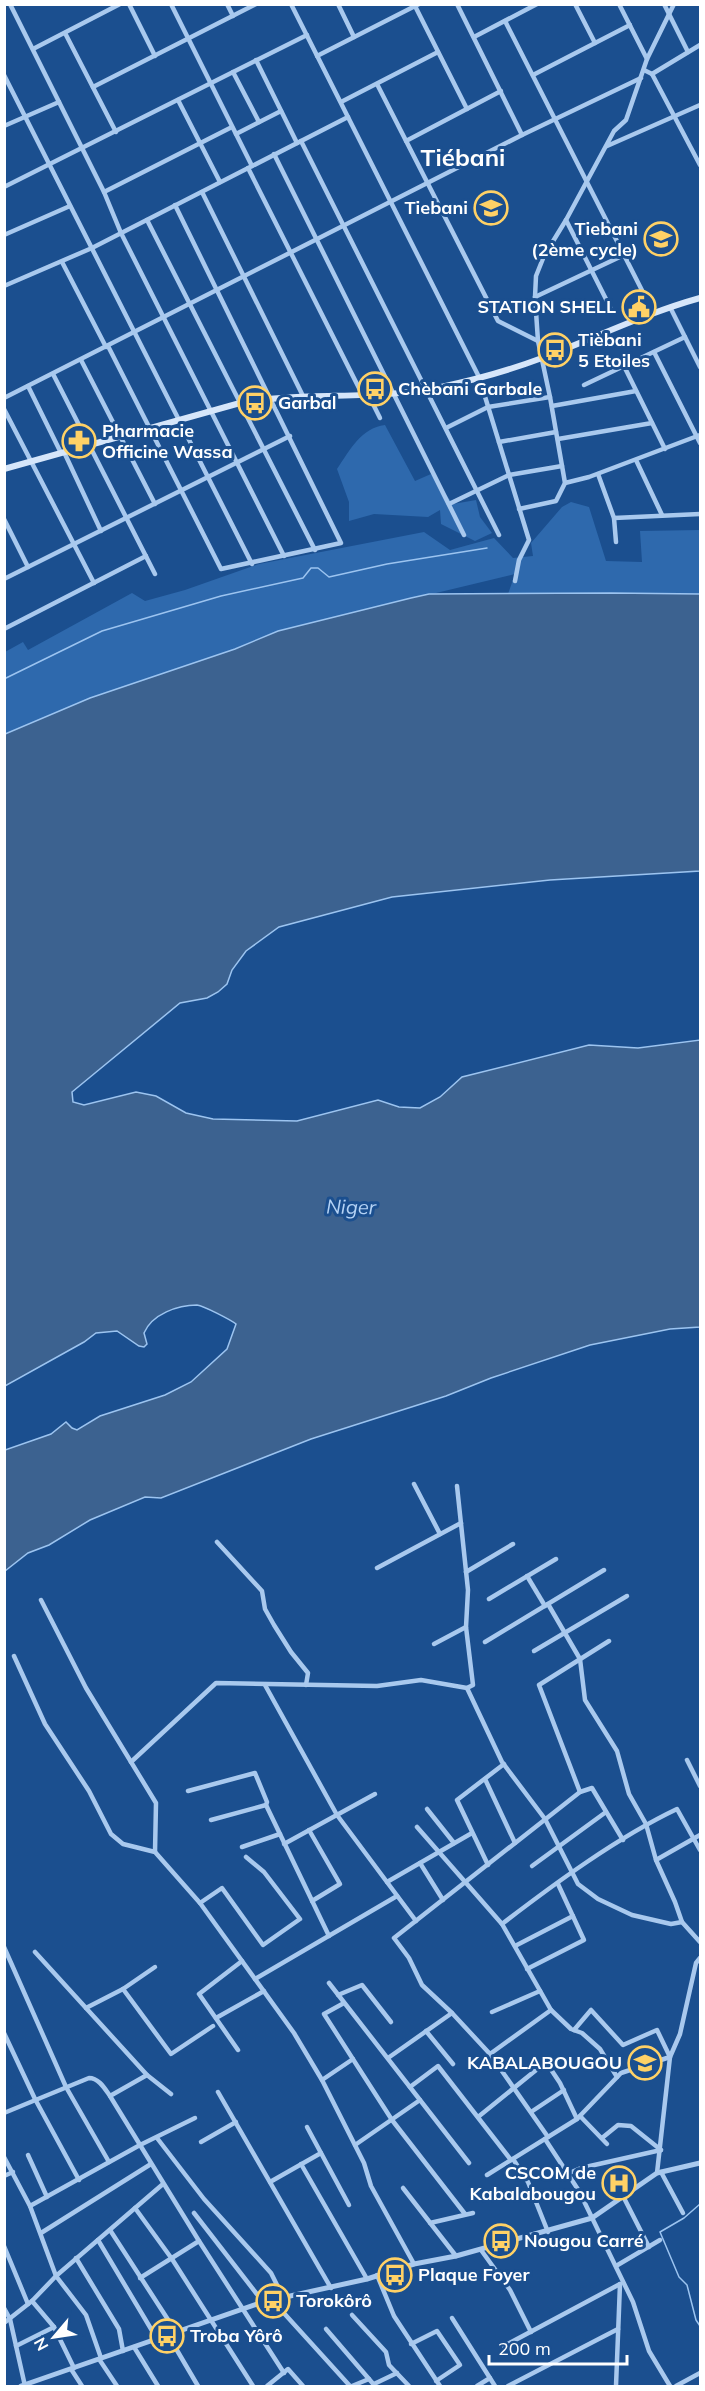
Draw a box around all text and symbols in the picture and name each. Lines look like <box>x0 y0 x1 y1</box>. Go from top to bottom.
district label: Tiébani <box>421 142 505 172</box>
school or university icon: Tiebani <box>473 190 509 226</box>
place label: Tiebani <box>404 196 468 219</box>
place label: Tiebani (2ème cycle) <box>531 217 638 261</box>
school or university icon: Tiebani (2ème cycle) <box>643 221 679 257</box>
public building icon: STATION SHELL <box>621 289 657 325</box>
place label: STATION SHELL <box>477 295 616 318</box>
place label: Tièbani 5 Etoiles <box>578 328 650 372</box>
bus stop icon: Tièbani 5 Etoiles <box>537 332 573 368</box>
bus stop icon: Chèbani Garbale <box>357 371 393 407</box>
place label: Chèbani Garbale <box>398 377 542 400</box>
bus stop icon: Garbal <box>237 385 273 421</box>
place label: Garbal <box>278 391 337 414</box>
place label: Pharmacie Officine Wassa <box>102 419 233 463</box>
pharmacy icon: Pharmacie Officine Wassa <box>61 423 97 459</box>
water label: Niger <box>326 1194 377 1219</box>
school or university icon: KABALABOUGOU <box>627 2045 663 2081</box>
place label: KABALABOUGOU <box>467 2051 622 2074</box>
place label: CSCOM de Kabalabougou <box>470 2161 596 2205</box>
hospital icon: CSCOM de Kabalabougou <box>601 2165 637 2201</box>
bus stop icon: Nougou Carré <box>483 2223 519 2259</box>
place label: Nougou Carré <box>524 2229 644 2252</box>
bus stop icon: Plaque Foyer <box>377 2257 413 2293</box>
place label: Plaque Foyer <box>418 2263 530 2286</box>
bus stop icon: Torokôrô <box>255 2283 291 2319</box>
place label: Torokôrô <box>296 2289 372 2312</box>
north arrow <box>24 2307 84 2367</box>
bus stop icon: Troba Yôrô <box>149 2318 185 2354</box>
place label: Troba Yôrô <box>190 2324 283 2347</box>
scale bar <box>489 2328 627 2366</box>
text: N <box>29 2334 53 2354</box>
text: 200 m <box>498 2337 551 2360</box>

